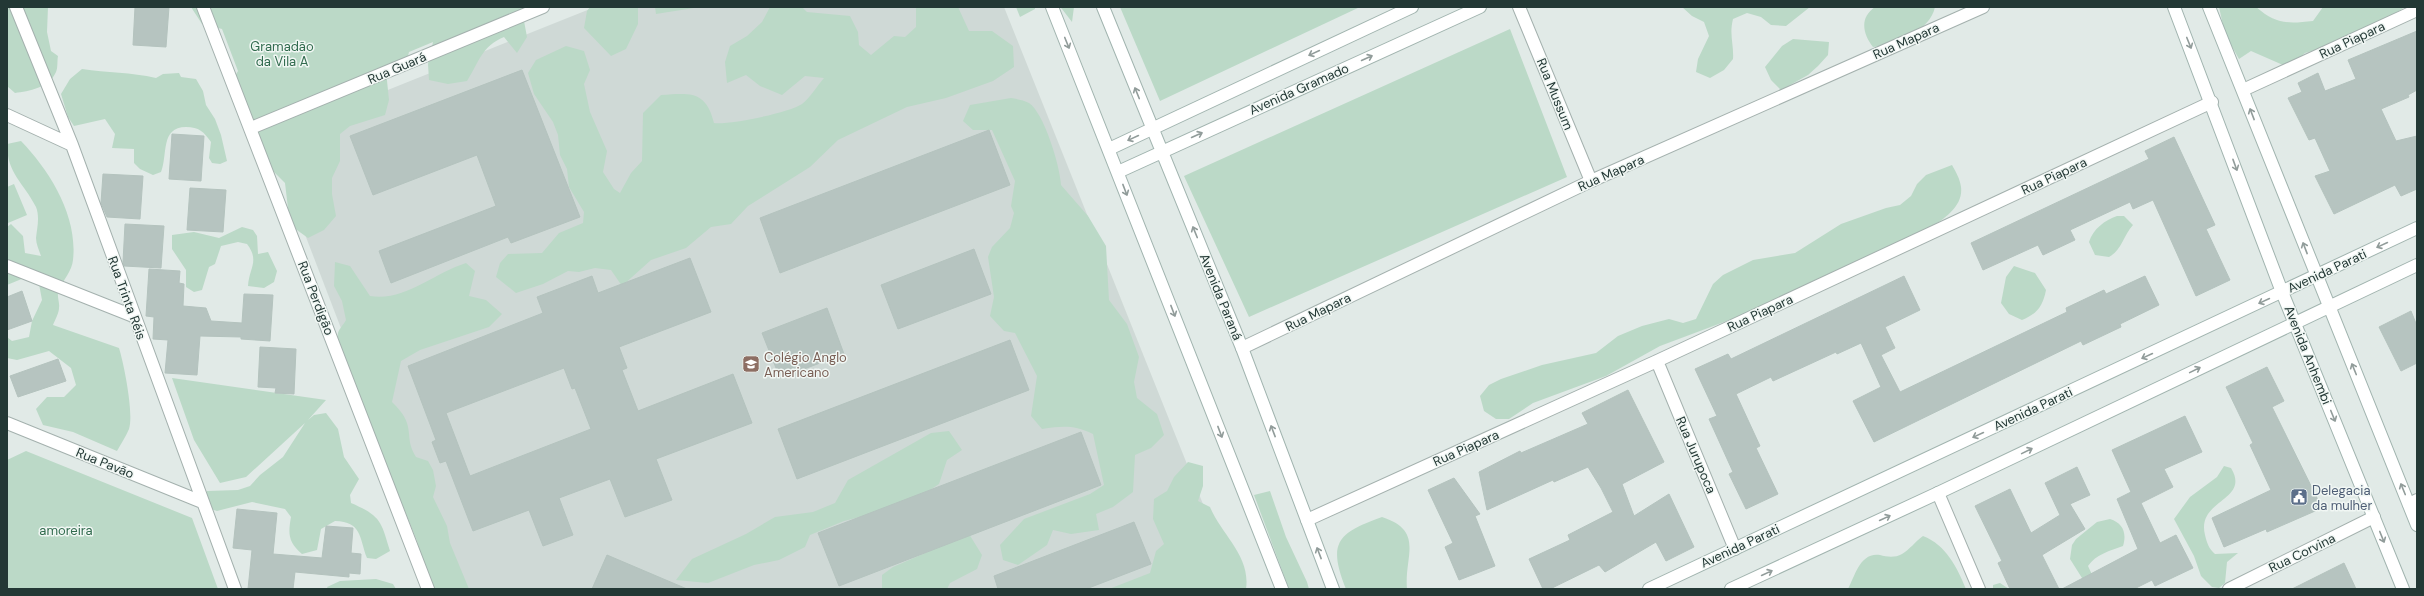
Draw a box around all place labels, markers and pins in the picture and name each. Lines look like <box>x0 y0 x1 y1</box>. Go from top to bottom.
place label: Colégio Anglo Americano <box>764 349 847 381</box>
school or university icon: Colégio Anglo Americano <box>741 354 761 374</box>
place label: Delegacia da mulher <box>2312 482 2372 514</box>
public building icon: Delegacia da mulher <box>2289 487 2309 507</box>

